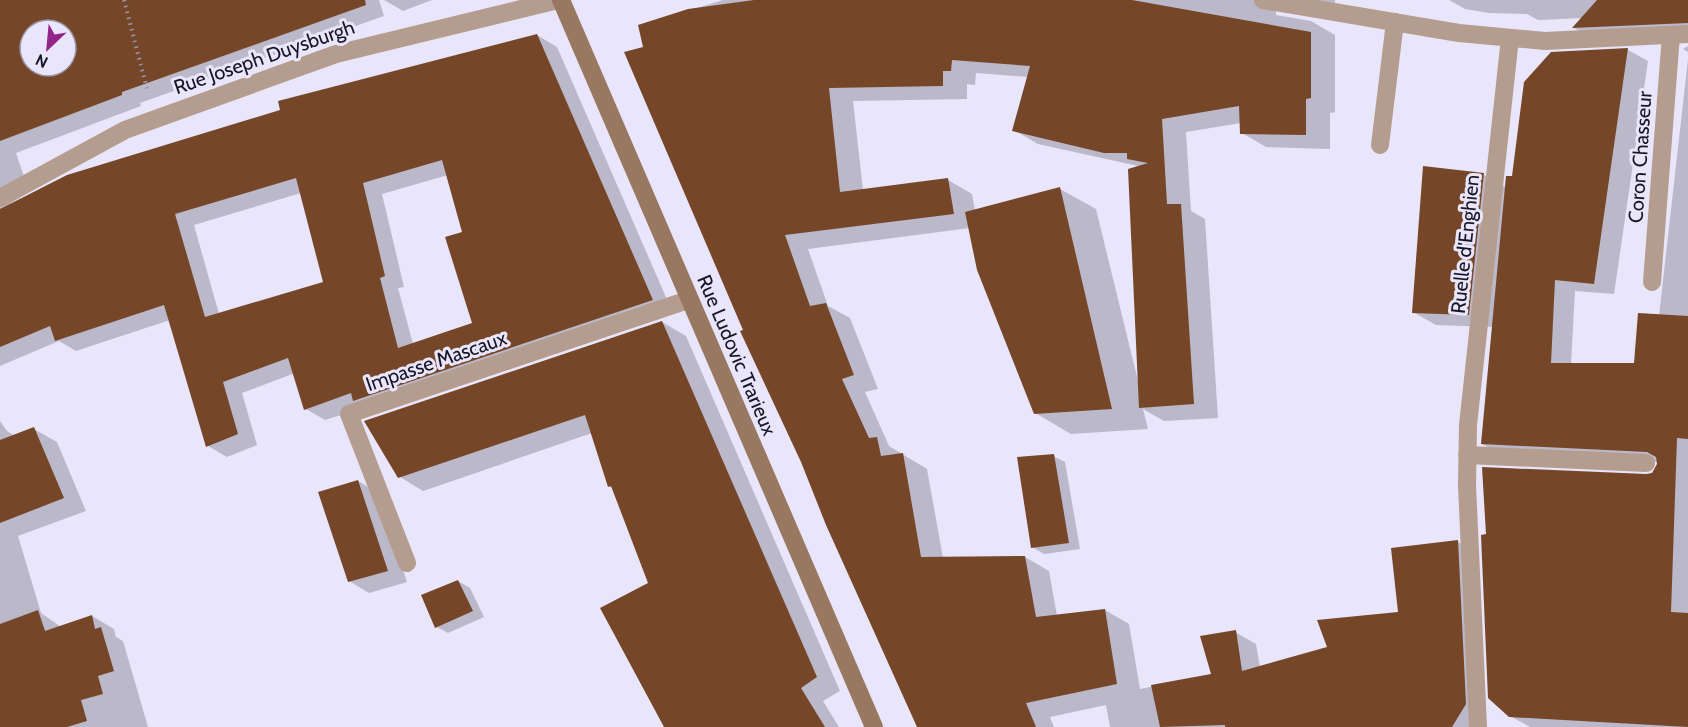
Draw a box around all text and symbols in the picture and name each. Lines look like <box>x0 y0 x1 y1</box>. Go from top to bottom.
street label: Rue Joseph Duysburgh <box>170 15 358 99</box>
north arrow <box>18 18 78 78</box>
text: N <box>32 50 51 72</box>
street label: Coron Chasseur <box>1623 90 1657 224</box>
street label: Ruelle d'Enghien <box>1446 173 1484 315</box>
street label: Rue Ludovic Trarieux <box>692 271 782 440</box>
street label: Impasse Mascaux <box>363 326 510 396</box>

